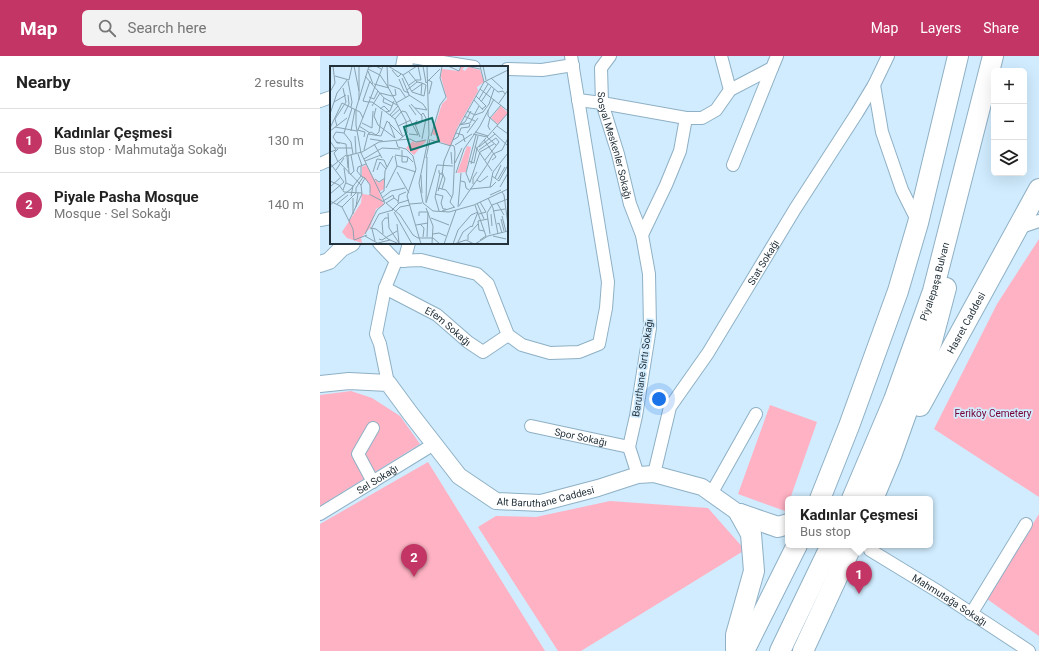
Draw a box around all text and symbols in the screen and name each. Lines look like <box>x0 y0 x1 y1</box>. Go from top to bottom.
search box <box>82 10 362 46</box>
text: Map <box>20 17 58 40</box>
icon: search <box>96 17 118 39</box>
text: Search here <box>128 19 206 37</box>
text: Map <box>871 20 898 36</box>
text: Layers <box>920 20 961 36</box>
text: Share <box>983 20 1019 36</box>
inset map <box>330 66 508 244</box>
map controls <box>991 68 1027 176</box>
button: + <box>991 68 1027 104</box>
text: Nearby <box>16 72 71 92</box>
text: 2 results <box>254 75 304 90</box>
street label: Sosyal Meskenler Sokağı <box>596 91 634 200</box>
button: − <box>991 104 1027 140</box>
text: Kadınlar Çeşmesi <box>54 124 172 142</box>
text: 1 <box>25 133 33 148</box>
text: 130 m <box>267 133 304 148</box>
button: layers <box>991 140 1027 176</box>
text: Bus stop · Mahmutağa Sokağı <box>54 142 227 157</box>
text: Piyale Pasha Mosque <box>54 188 199 206</box>
text: 2 <box>25 197 33 212</box>
text: 140 m <box>267 197 304 212</box>
text: Mosque · Sel Sokağı <box>54 206 171 221</box>
street label: Stat Sokağı <box>745 238 781 287</box>
street label: Piyalepaşa Bulvarı <box>918 241 951 322</box>
street label: Hasret Caddesi <box>945 290 987 356</box>
street label: Efem Sokağı <box>423 305 473 348</box>
street label: Baruthane Sırtı Sokağı <box>630 318 655 418</box>
your location <box>649 389 669 409</box>
park label: Feriköy Cemetery <box>954 408 1032 419</box>
street label: Spor Sokağı <box>553 426 608 448</box>
street label: Sel Sokağı <box>355 463 400 496</box>
street label: Alt Baruthane Caddesi <box>496 484 595 509</box>
popup <box>785 496 933 548</box>
text: Kadınlar Çeşmesi <box>800 506 918 524</box>
text: Bus stop <box>800 524 851 539</box>
pin: 2 <box>401 544 427 577</box>
pin: 1 <box>846 561 872 594</box>
street label: Mahmutağa Sokağı <box>910 572 989 628</box>

